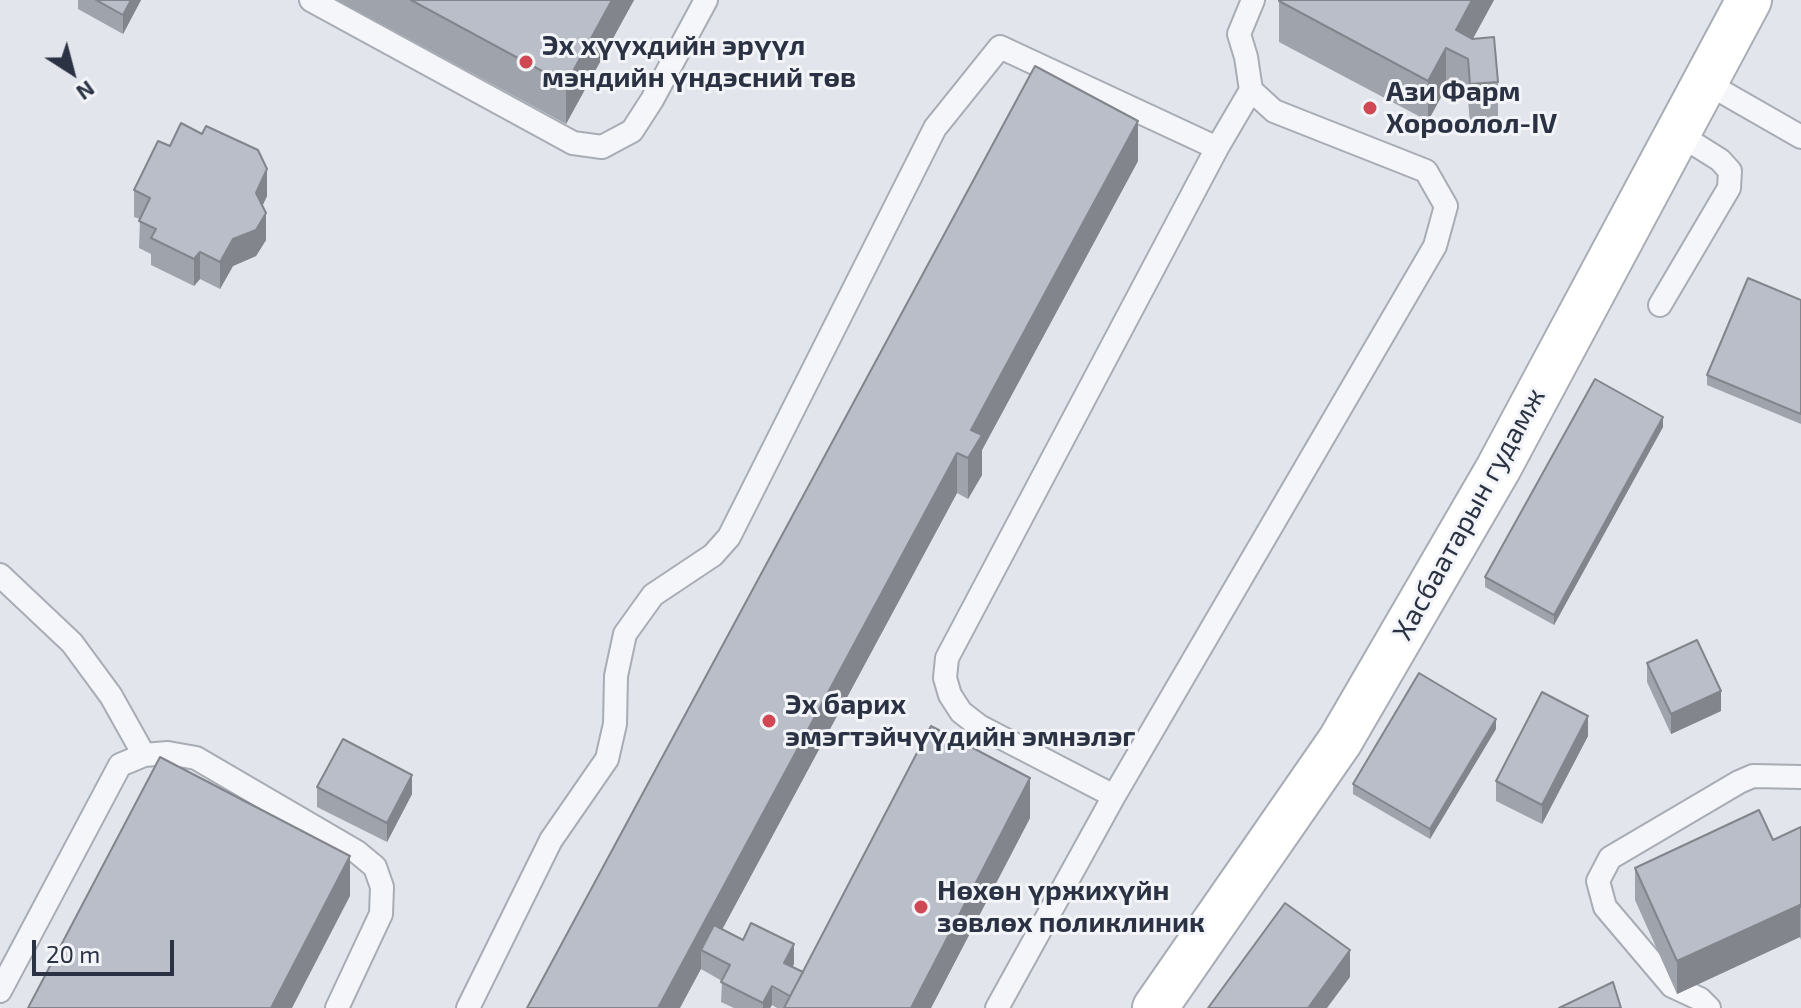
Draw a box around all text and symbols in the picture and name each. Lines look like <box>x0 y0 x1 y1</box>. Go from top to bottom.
place label: Эх хүүхдийн эрүүл мэндийн үндэсний төв <box>542 29 856 95</box>
north arrow <box>32 32 112 112</box>
marker: Эх хүүхдийн эрүүл мэндийн үндэсний төв <box>517 53 535 71</box>
place label: Ази Фарм Хороолол-IV <box>1386 75 1557 141</box>
text: N <box>72 76 100 107</box>
marker: Ази Фарм Хороолол-IV <box>1361 99 1379 117</box>
street label: Хасбаатарын гудамж <box>1386 382 1552 646</box>
place label: Эх барих эмэгтэйчүүдийн эмнэлэг <box>785 688 1135 754</box>
marker: Эх барих эмэгтэйчүүдийн эмнэлэг <box>760 712 778 730</box>
place label: Нөхөн үржихүйн зөвлөх поликлиник <box>937 874 1205 940</box>
marker: Нөхөн үржихүйн зөвлөх поликлиник <box>912 898 930 916</box>
scale bar <box>36 924 178 974</box>
text: 20 m <box>46 939 100 968</box>

